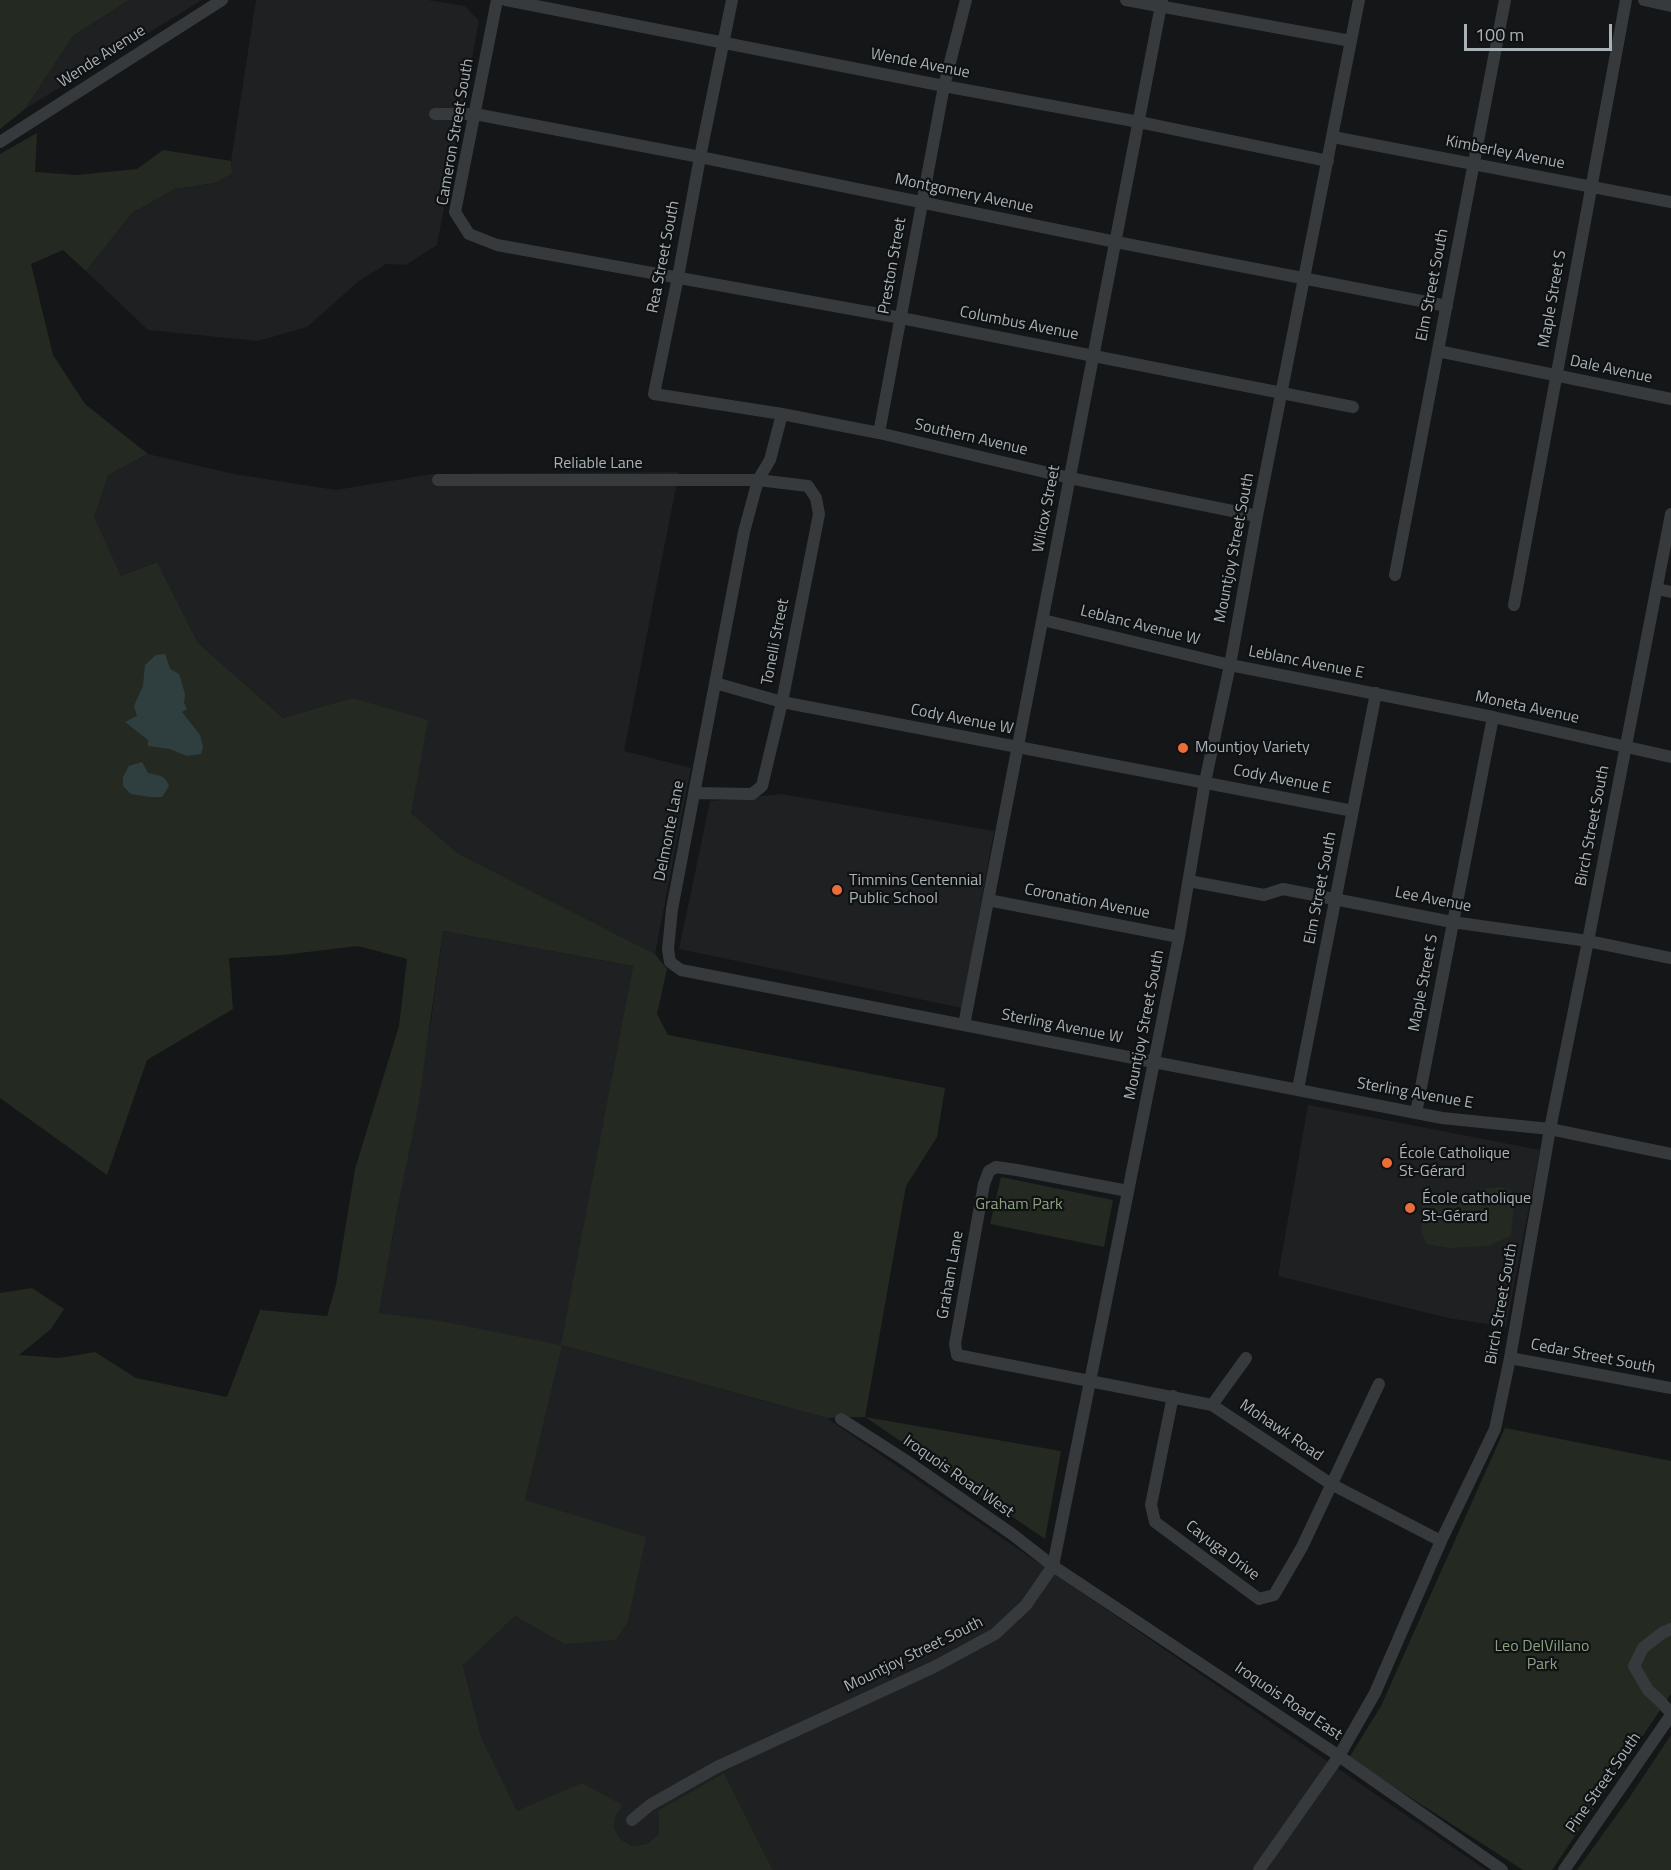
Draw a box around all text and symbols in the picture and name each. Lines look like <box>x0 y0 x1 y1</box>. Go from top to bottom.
scale bar <box>1467 12 1616 50</box>
text: 100 m <box>1475 21 1524 48</box>
street label: Wende Avenue <box>55 22 149 92</box>
street label: Wende Avenue <box>869 45 971 83</box>
street label: Cameron Street South <box>434 57 478 207</box>
street label: Kimberley Avenue <box>1444 132 1566 174</box>
street label: Montgomery Avenue <box>893 170 1035 218</box>
street label: Rea Street South <box>644 199 684 315</box>
street label: Preston Street <box>875 216 911 316</box>
street label: Elm Street South <box>1413 227 1453 343</box>
street label: Maple Street S <box>1535 249 1571 349</box>
street label: Columbus Avenue <box>958 303 1080 345</box>
street label: Dale Avenue <box>1568 352 1654 388</box>
street label: Southern Avenue <box>913 416 1029 460</box>
street label: Reliable Lane <box>553 454 643 474</box>
street label: Wilcox Street <box>1029 464 1065 554</box>
street label: Mountjoy Street South <box>1211 472 1259 624</box>
street label: Tonelli Street <box>758 597 794 687</box>
street label: Leblanc Avenue W <box>1078 602 1202 650</box>
street label: Leblanc Avenue E <box>1247 642 1365 684</box>
street label: Moneta Avenue <box>1473 688 1581 728</box>
street label: Cody Avenue W <box>909 701 1015 739</box>
place label: Mountjoy Variety <box>1195 738 1310 758</box>
marker: Mountjoy Variety <box>1176 741 1190 755</box>
street label: Cody Avenue E <box>1232 761 1332 799</box>
street label: Birch Street South <box>1572 764 1614 888</box>
street label: Delmonte Lane <box>651 779 689 883</box>
street label: Elm Street South <box>1301 830 1341 946</box>
place label: Timmins Centennial Public School <box>849 871 982 909</box>
street label: Coronation Avenue <box>1023 880 1151 924</box>
marker: Timmins Centennial Public School <box>830 883 844 897</box>
street label: Lee Avenue <box>1393 883 1473 917</box>
street label: Maple Street S <box>1405 933 1443 1033</box>
street label: Mountjoy Street South <box>1121 949 1169 1101</box>
street label: Sterling Avenue W <box>1000 1006 1124 1048</box>
street label: Sterling Avenue E <box>1355 1074 1475 1114</box>
place label: École Catholique St-Gérard <box>1399 1144 1510 1182</box>
marker: École Catholique St-Gérard <box>1380 1156 1394 1170</box>
place label: École catholique St-Gérard <box>1422 1189 1531 1227</box>
park label: Graham Park <box>975 1195 1063 1215</box>
marker: École catholique St-Gérard <box>1403 1201 1417 1215</box>
street label: Graham Lane <box>934 1229 968 1321</box>
street label: Birch Street South <box>1482 1242 1522 1366</box>
street label: Cedar Street South <box>1529 1335 1657 1379</box>
street label: Mohawk Road <box>1236 1396 1326 1466</box>
street label: Iroquois Road West <box>899 1432 1017 1522</box>
street label: Cayuga Drive <box>1181 1517 1263 1585</box>
street label: Mountjoy Street South <box>841 1613 987 1697</box>
park label: Leo DelVillano Park <box>1495 1637 1589 1675</box>
street label: Iroquois Road East <box>1231 1659 1345 1745</box>
street label: Pine Street South <box>1562 1729 1646 1837</box>

